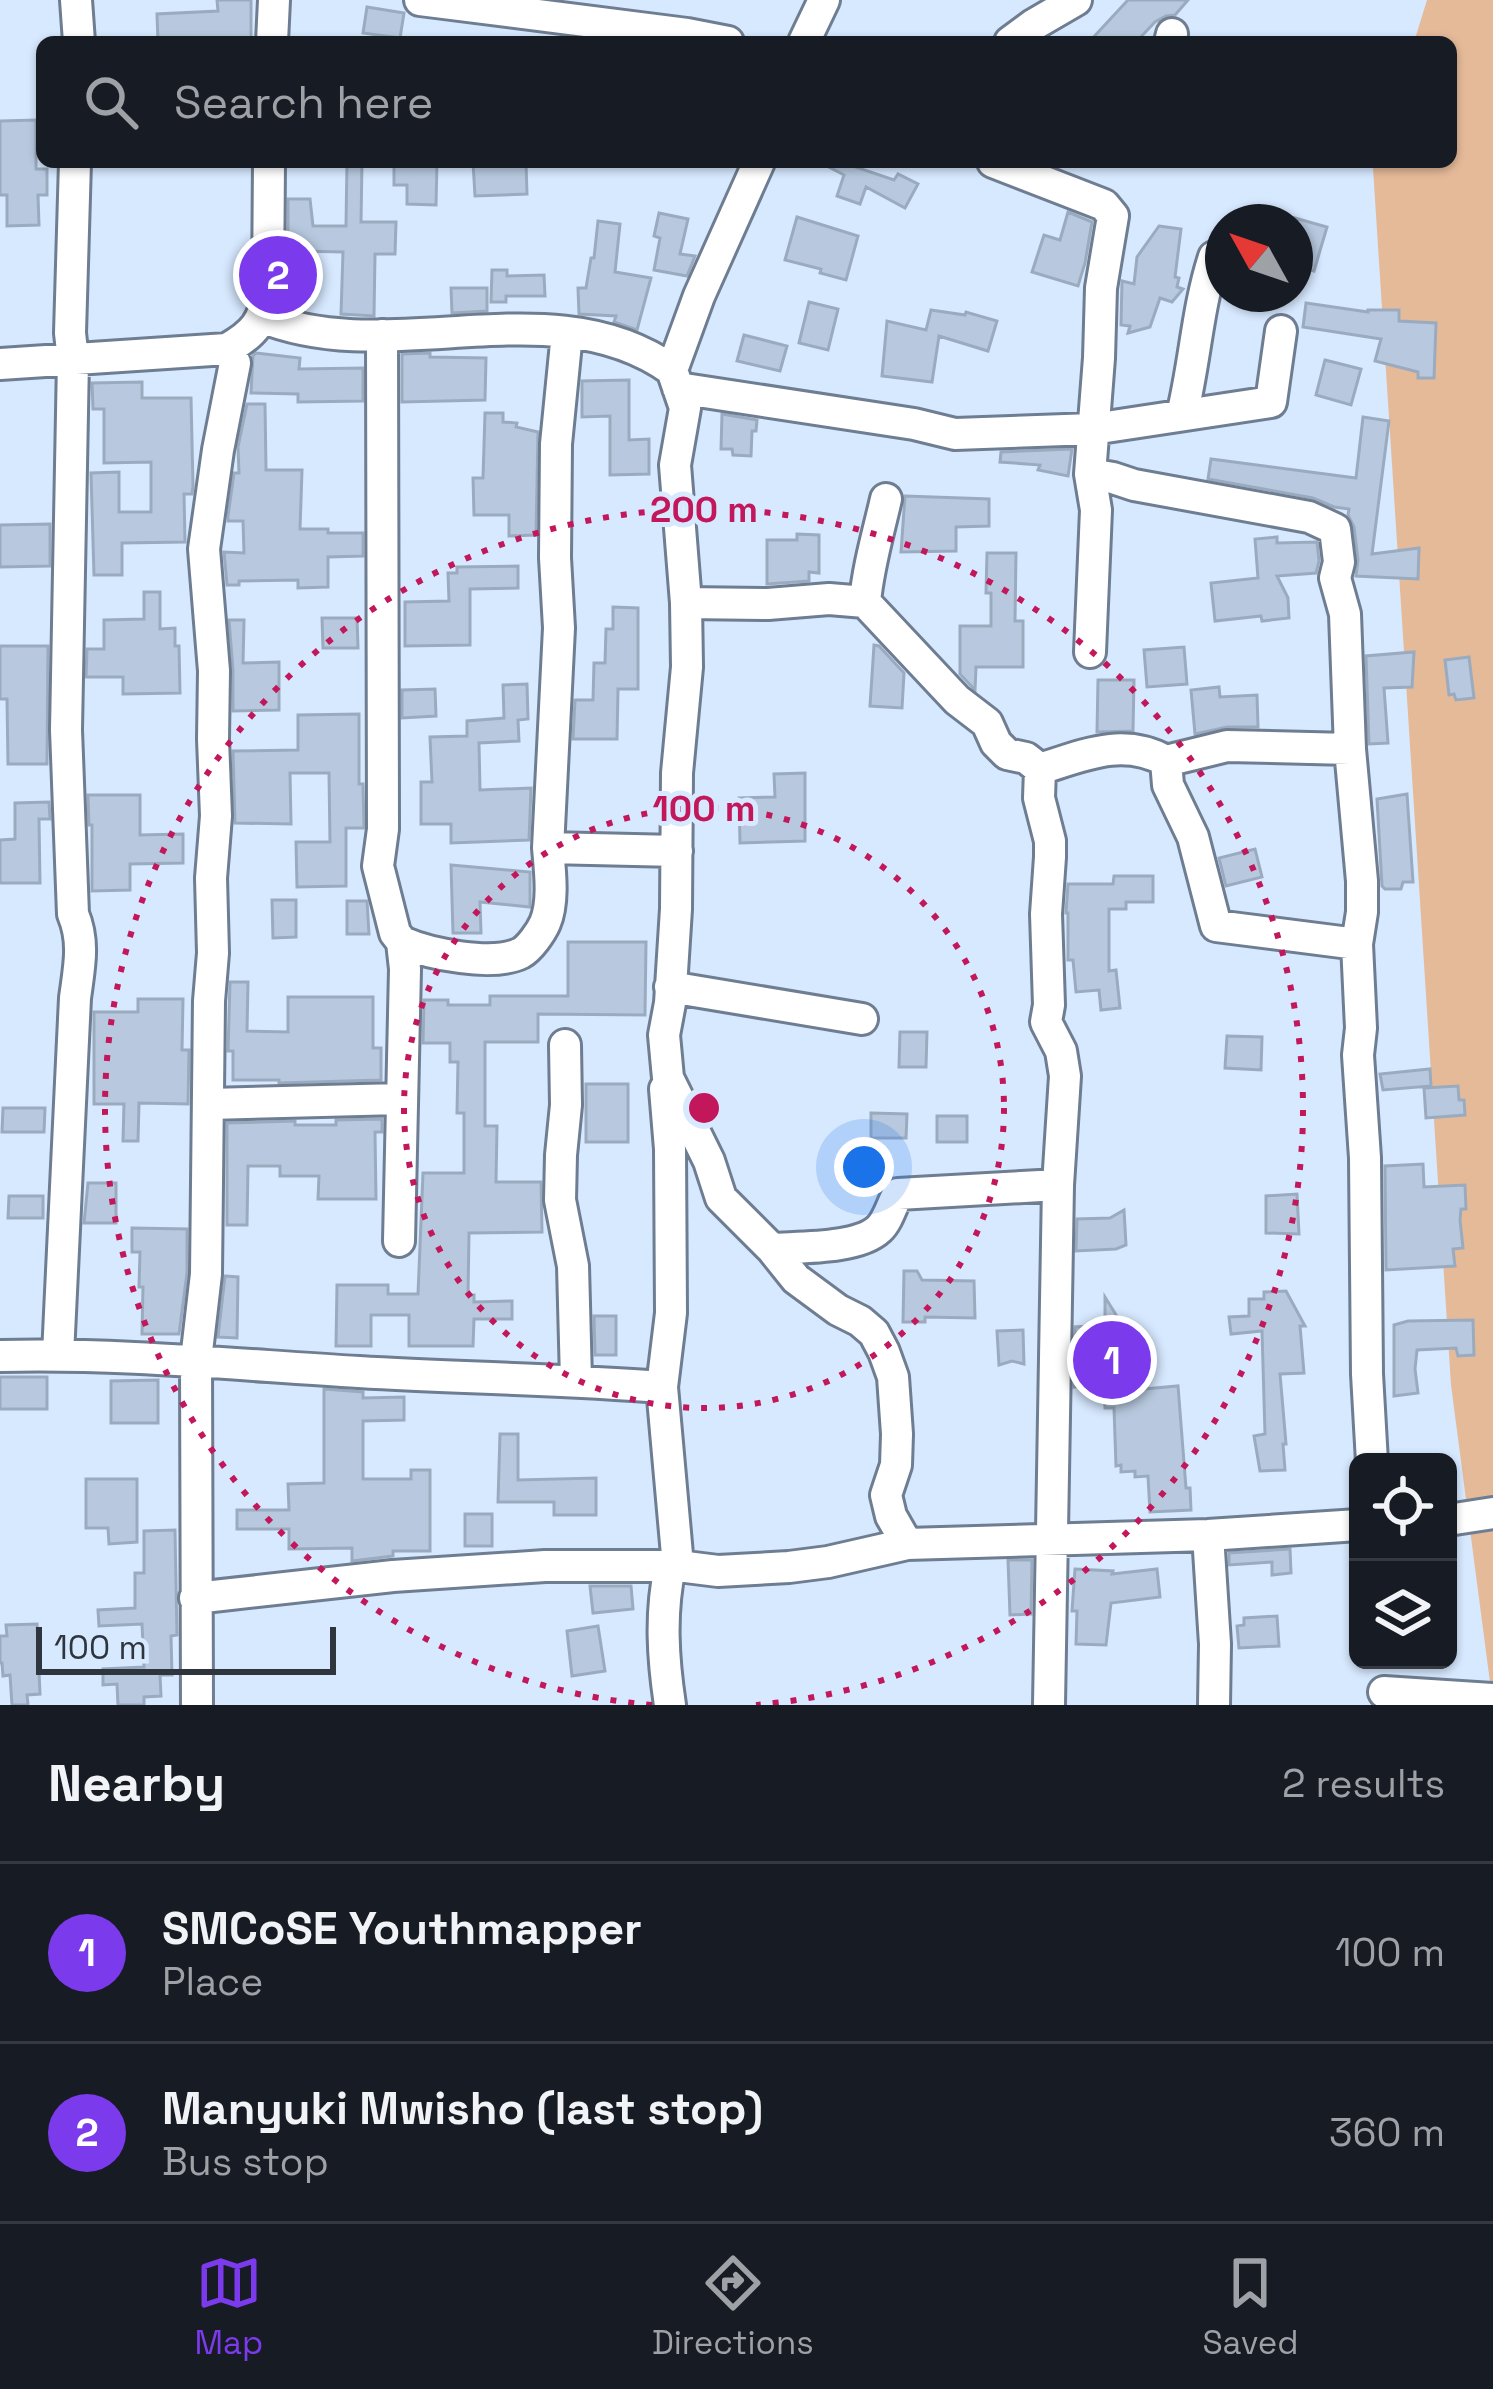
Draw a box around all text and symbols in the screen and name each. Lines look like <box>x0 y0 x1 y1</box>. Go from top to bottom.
search box <box>36 36 1457 168</box>
icon: search <box>78 69 144 135</box>
text: Search here <box>174 74 433 131</box>
north arrow <box>1205 204 1313 312</box>
pin: 2 <box>239 230 317 320</box>
text: 200 m <box>650 487 758 533</box>
text: 100 m <box>653 786 755 832</box>
centre of rings <box>683 1087 725 1129</box>
your location <box>834 1137 894 1197</box>
pin: 1 <box>1073 1315 1151 1405</box>
map controls <box>1349 1453 1457 1669</box>
button: locate <box>1349 1453 1457 1561</box>
button: layers <box>1349 1561 1457 1669</box>
scale bar <box>36 1621 336 1674</box>
text: 100 m <box>54 1627 147 1669</box>
text: Nearby <box>48 1751 225 1816</box>
text: 2 results <box>1282 1759 1445 1808</box>
text: SMCoSE Youthmapper <box>162 1900 642 1957</box>
text: 1 <box>78 1928 96 1977</box>
text: 100 m <box>1335 1928 1445 1977</box>
text: Place <box>162 1957 263 2006</box>
text: Manyuki Mwisho (last stop) <box>162 2080 763 2137</box>
text: 2 <box>75 2108 99 2157</box>
text: 360 m <box>1329 2108 1445 2157</box>
text: Bus stop <box>162 2137 329 2186</box>
tab: Map <box>194 2250 263 2364</box>
tab: Directions <box>652 2250 814 2364</box>
tab: Saved <box>1202 2250 1299 2364</box>

